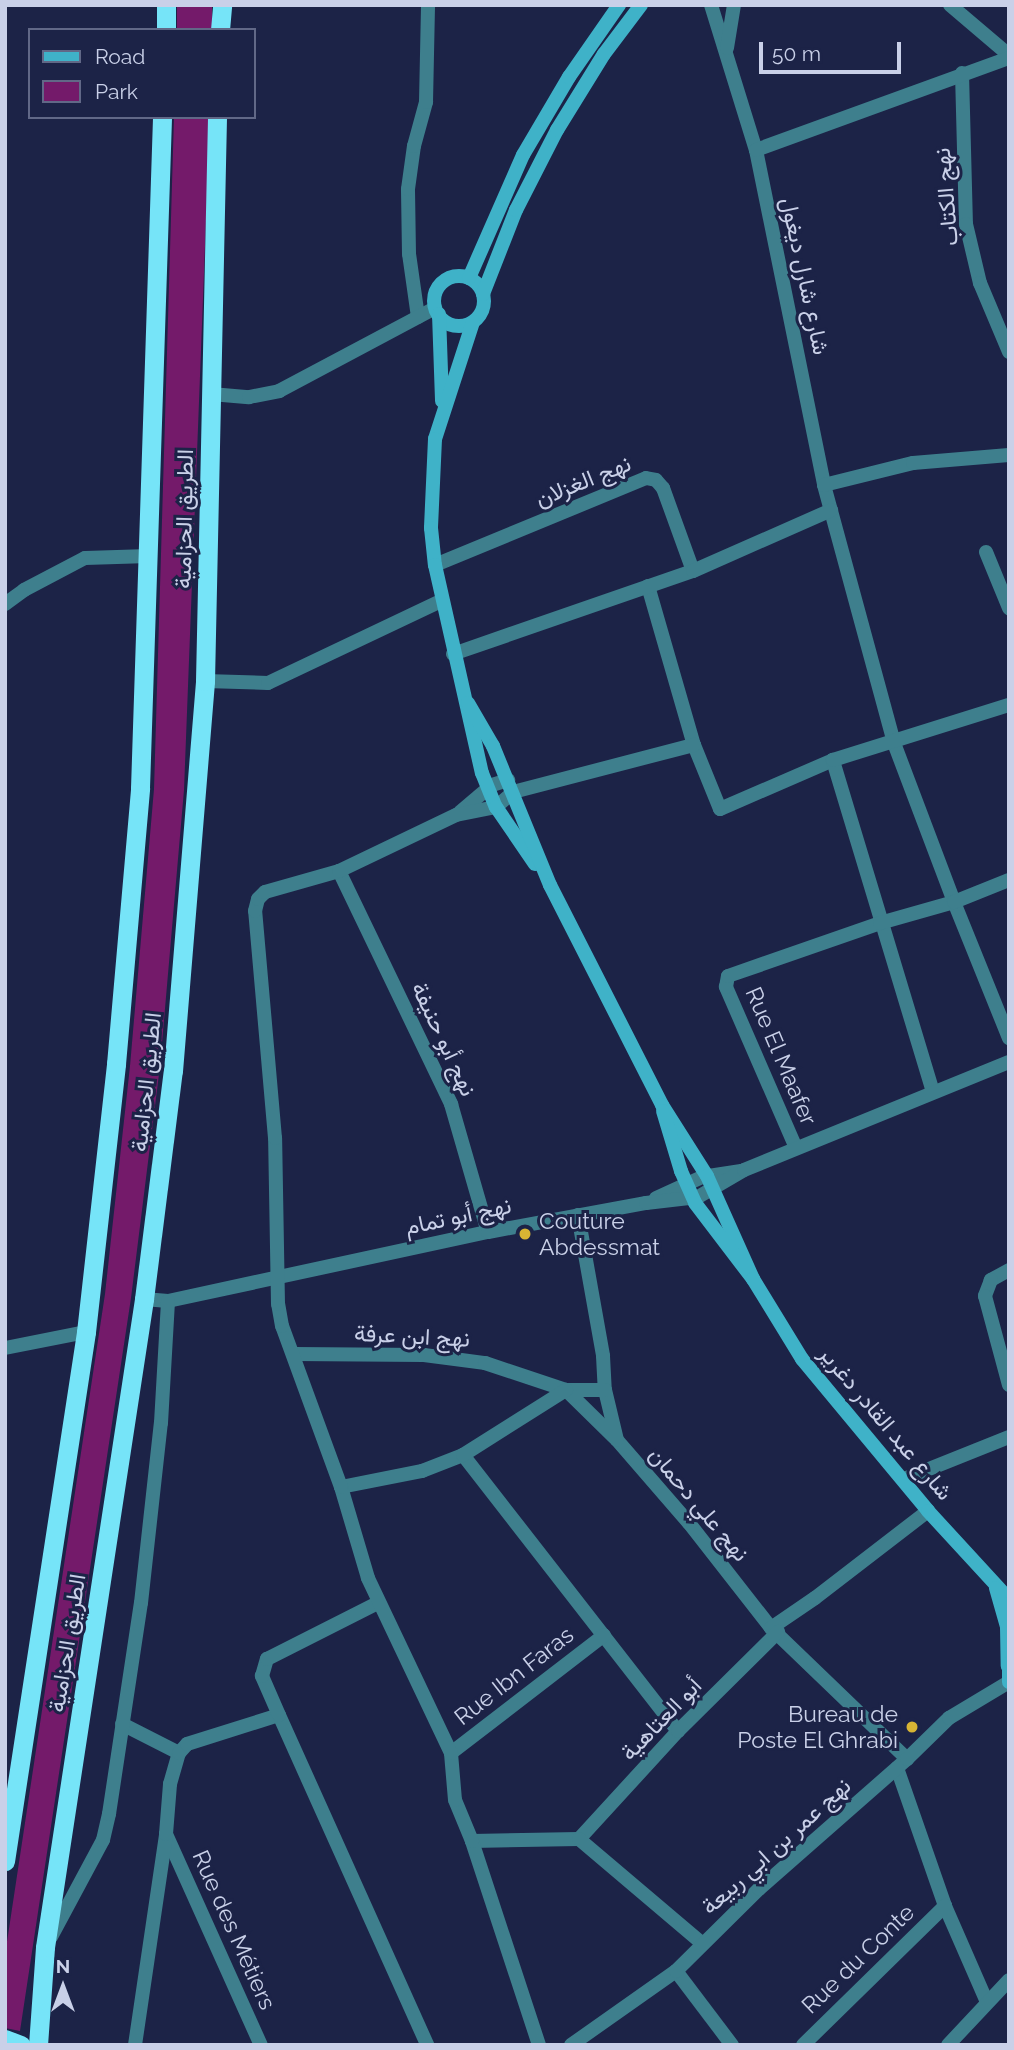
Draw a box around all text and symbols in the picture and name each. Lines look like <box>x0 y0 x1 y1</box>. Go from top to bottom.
legend <box>28 28 256 119</box>
scale bar <box>762 28 904 72</box>
text: 50 m <box>772 41 821 66</box>
text: Road <box>95 44 145 69</box>
text: Park <box>95 79 138 104</box>
street label: نهج الكتاب <box>928 147 964 247</box>
street label: شارع شارل ديغول <box>775 195 835 357</box>
street label: الطريق الحزامية <box>169 449 199 589</box>
street label: نهج الغزلان <box>531 449 635 513</box>
street label: نهج أبو حنيفة <box>406 978 482 1100</box>
street label: Rue El Maafer <box>739 983 823 1129</box>
street label: الطريق الحزامية <box>125 1011 167 1153</box>
street label: نهج أبو تمام <box>402 1191 514 1241</box>
place label: Couture Abdessmat <box>539 1207 660 1261</box>
marker: Couture Abdessmat <box>517 1226 533 1242</box>
street label: نهج ابن عرفة <box>353 1319 471 1353</box>
street label: شارع عبد القادر دغرير <box>813 1340 959 1506</box>
street label: نهج علي دحمان <box>643 1441 755 1567</box>
street label: الطريق الحزامية <box>42 1572 92 1714</box>
street label: Rue Ibn Faras <box>449 1621 579 1731</box>
street label: أبو العتاهية <box>615 1672 707 1766</box>
place label: Bureau de Poste El Ghrabi <box>736 1700 898 1754</box>
marker: Bureau de Poste El Ghrabi <box>904 1719 920 1735</box>
street label: نهج عمر بن ابي ربيعة <box>696 1772 856 1920</box>
street label: Rue des Métiers <box>187 1846 281 2014</box>
street label: Rue du Conte <box>796 1899 920 2019</box>
north arrow <box>28 1952 98 2022</box>
text: N <box>56 1955 70 1977</box>

